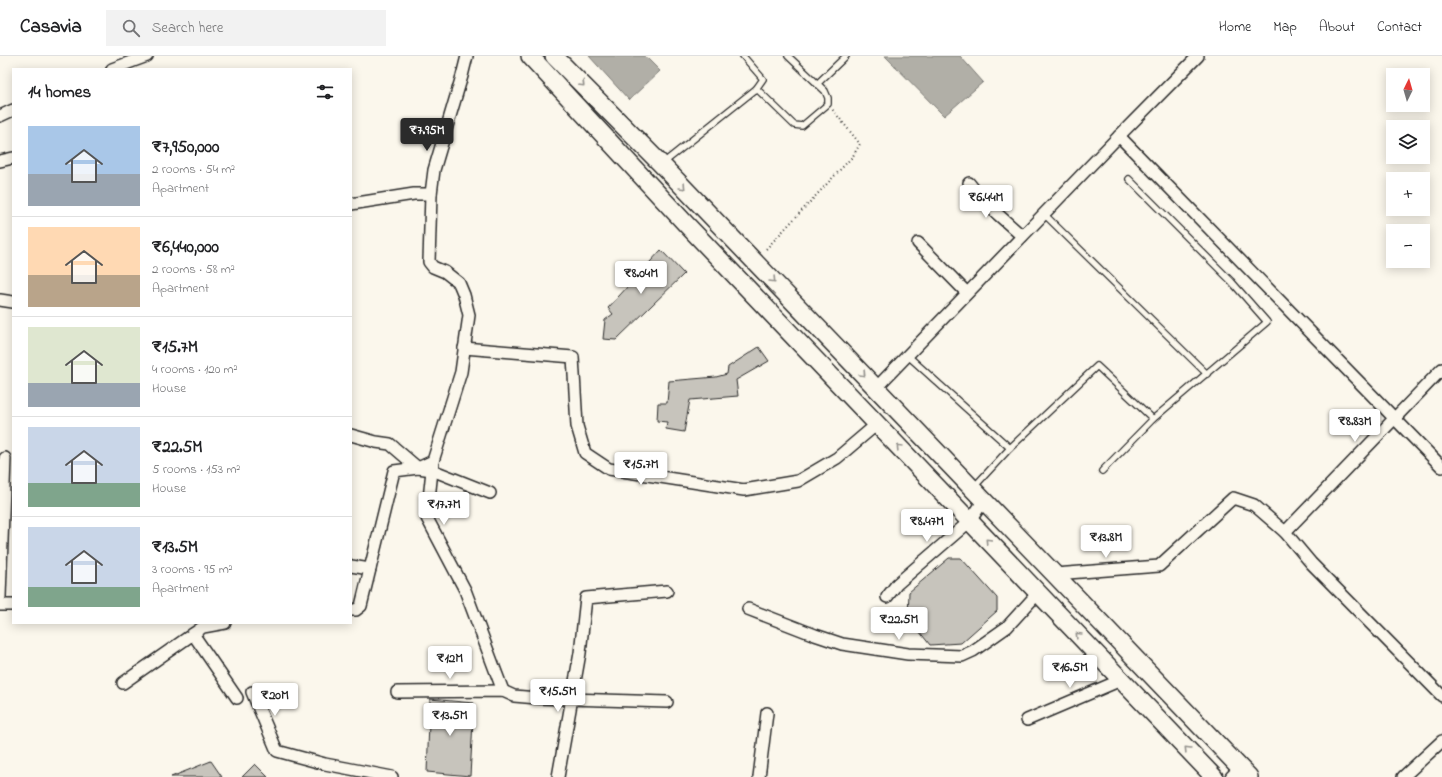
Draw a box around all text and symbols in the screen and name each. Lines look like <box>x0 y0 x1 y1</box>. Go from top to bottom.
search box <box>106 10 386 46</box>
text: Casavia <box>20 14 82 41</box>
icon: search <box>120 17 142 39</box>
text: Search here <box>152 17 224 39</box>
text: Home <box>1219 17 1251 38</box>
text: Map <box>1273 17 1297 38</box>
text: About <box>1319 17 1355 38</box>
text: Contact <box>1377 17 1422 38</box>
north arrow <box>1386 68 1430 112</box>
map controls <box>1386 68 1430 268</box>
one-way arrow <box>577 79 585 87</box>
text: 14 homes <box>28 80 91 105</box>
icon: filters <box>314 81 336 103</box>
pin: ₹7.95M <box>394 118 460 152</box>
button: layers <box>1386 120 1430 164</box>
text: ₹7.95M <box>409 121 445 140</box>
text: ₹7,950,000 <box>152 135 219 160</box>
icon: home <box>60 142 108 190</box>
text: 2 rooms · 54 m² <box>152 160 235 179</box>
button: + <box>1386 172 1430 216</box>
text: Apartment <box>152 179 209 198</box>
one-way arrow <box>678 182 685 190</box>
pin: ₹6.44M <box>953 185 1019 219</box>
text: ₹6.44M <box>969 188 1003 207</box>
button: − <box>1386 224 1430 268</box>
text: ₹6,440,000 <box>152 235 219 260</box>
icon: home <box>60 243 108 291</box>
text: 2 rooms · 58 m² <box>152 260 235 279</box>
pin: ₹8.04M <box>608 261 674 295</box>
text: ₹8.04M <box>624 264 658 283</box>
one-way arrow <box>768 275 776 283</box>
text: Apartment <box>152 279 209 298</box>
text: ₹15.7M <box>152 335 198 360</box>
icon: home <box>60 343 108 391</box>
text: 4 rooms · 120 m² <box>152 360 238 379</box>
one-way arrow <box>858 369 866 377</box>
text: House <box>152 379 186 398</box>
pin: ₹8.83M <box>1322 409 1388 443</box>
text: ₹8.83M <box>1338 412 1372 431</box>
text: ₹22.5M <box>152 435 203 460</box>
icon: home <box>60 443 108 491</box>
one-way arrow <box>896 444 903 452</box>
pin: ₹15.7M <box>608 452 674 486</box>
text: ₹15.7M <box>623 455 659 474</box>
text: 5 rooms · 153 m² <box>152 460 240 479</box>
text: House <box>152 479 186 498</box>
pin: ₹17.7M <box>411 492 477 526</box>
text: ₹17.7M <box>427 495 461 514</box>
pin: ₹8.47M <box>894 509 960 543</box>
text: ₹8.47M <box>910 512 944 531</box>
pin: ₹13.8M <box>1073 525 1139 559</box>
text: ₹13.8M <box>1090 528 1122 547</box>
text: ₹13.5M <box>152 535 198 560</box>
one-way arrow <box>986 538 993 546</box>
icon: home <box>60 543 108 591</box>
text: 3 rooms · 95 m² <box>152 560 233 579</box>
text: Apartment <box>152 579 209 598</box>
pin: ₹22.5M <box>866 607 932 641</box>
text: ₹22.5M <box>880 610 918 629</box>
one-way arrow <box>1075 632 1083 640</box>
pin: ₹12M <box>426 646 474 680</box>
text: ₹12M <box>437 649 463 668</box>
pin: ₹16.5M <box>1037 655 1103 689</box>
text: ₹16.5M <box>1052 658 1088 677</box>
pin: ₹15.5M <box>525 679 591 713</box>
text: ₹15.5M <box>539 682 577 701</box>
pin: ₹20M <box>251 683 299 717</box>
text: ₹20M <box>261 686 289 705</box>
pin: ₹13.5M <box>417 703 483 737</box>
text: ₹13.5M <box>432 706 468 725</box>
one-way arrow <box>1185 746 1192 754</box>

